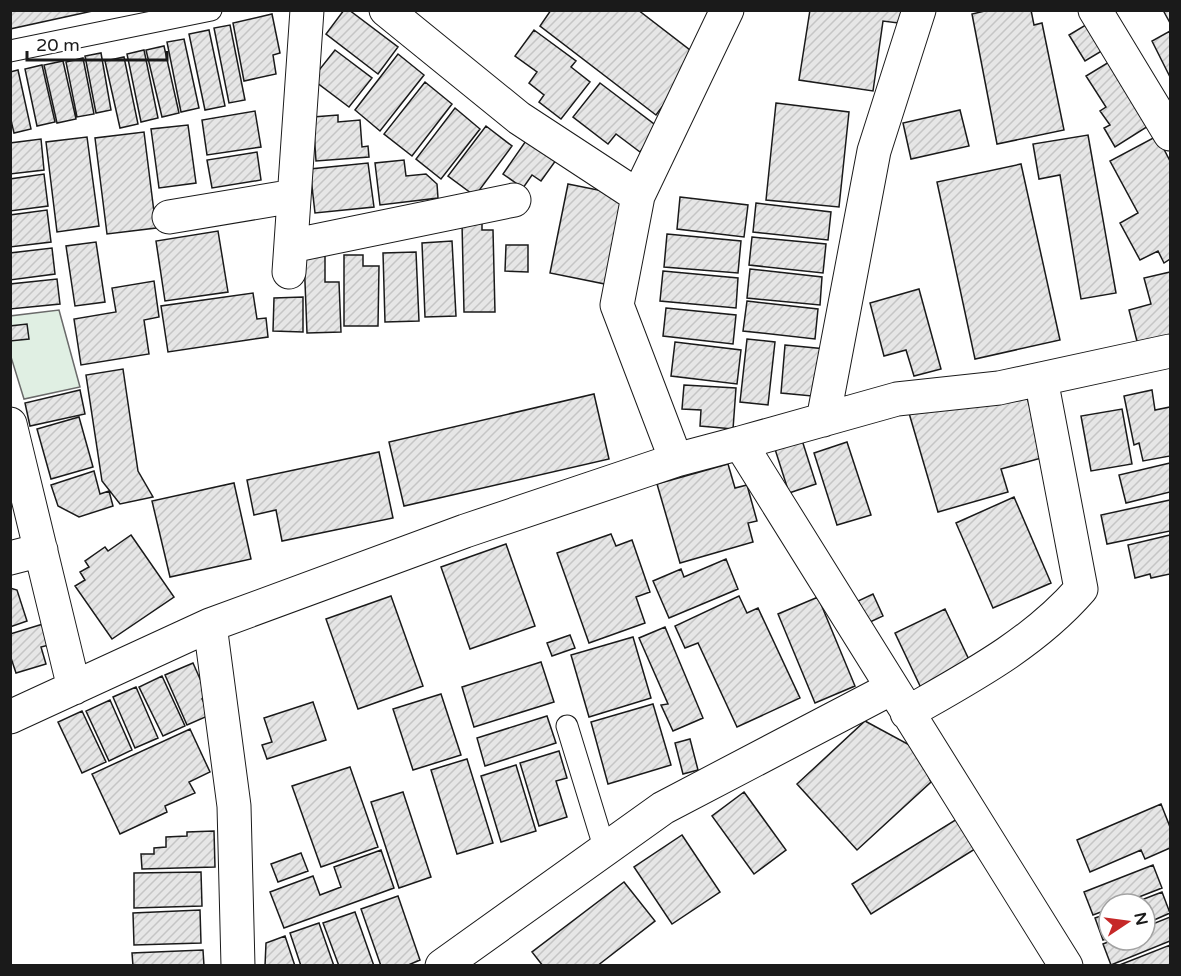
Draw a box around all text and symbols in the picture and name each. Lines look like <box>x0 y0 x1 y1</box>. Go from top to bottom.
scale bar <box>27 24 166 62</box>
text: 20 m <box>36 34 80 56</box>
north arrow <box>1097 892 1157 952</box>
text: N <box>1129 910 1152 927</box>

